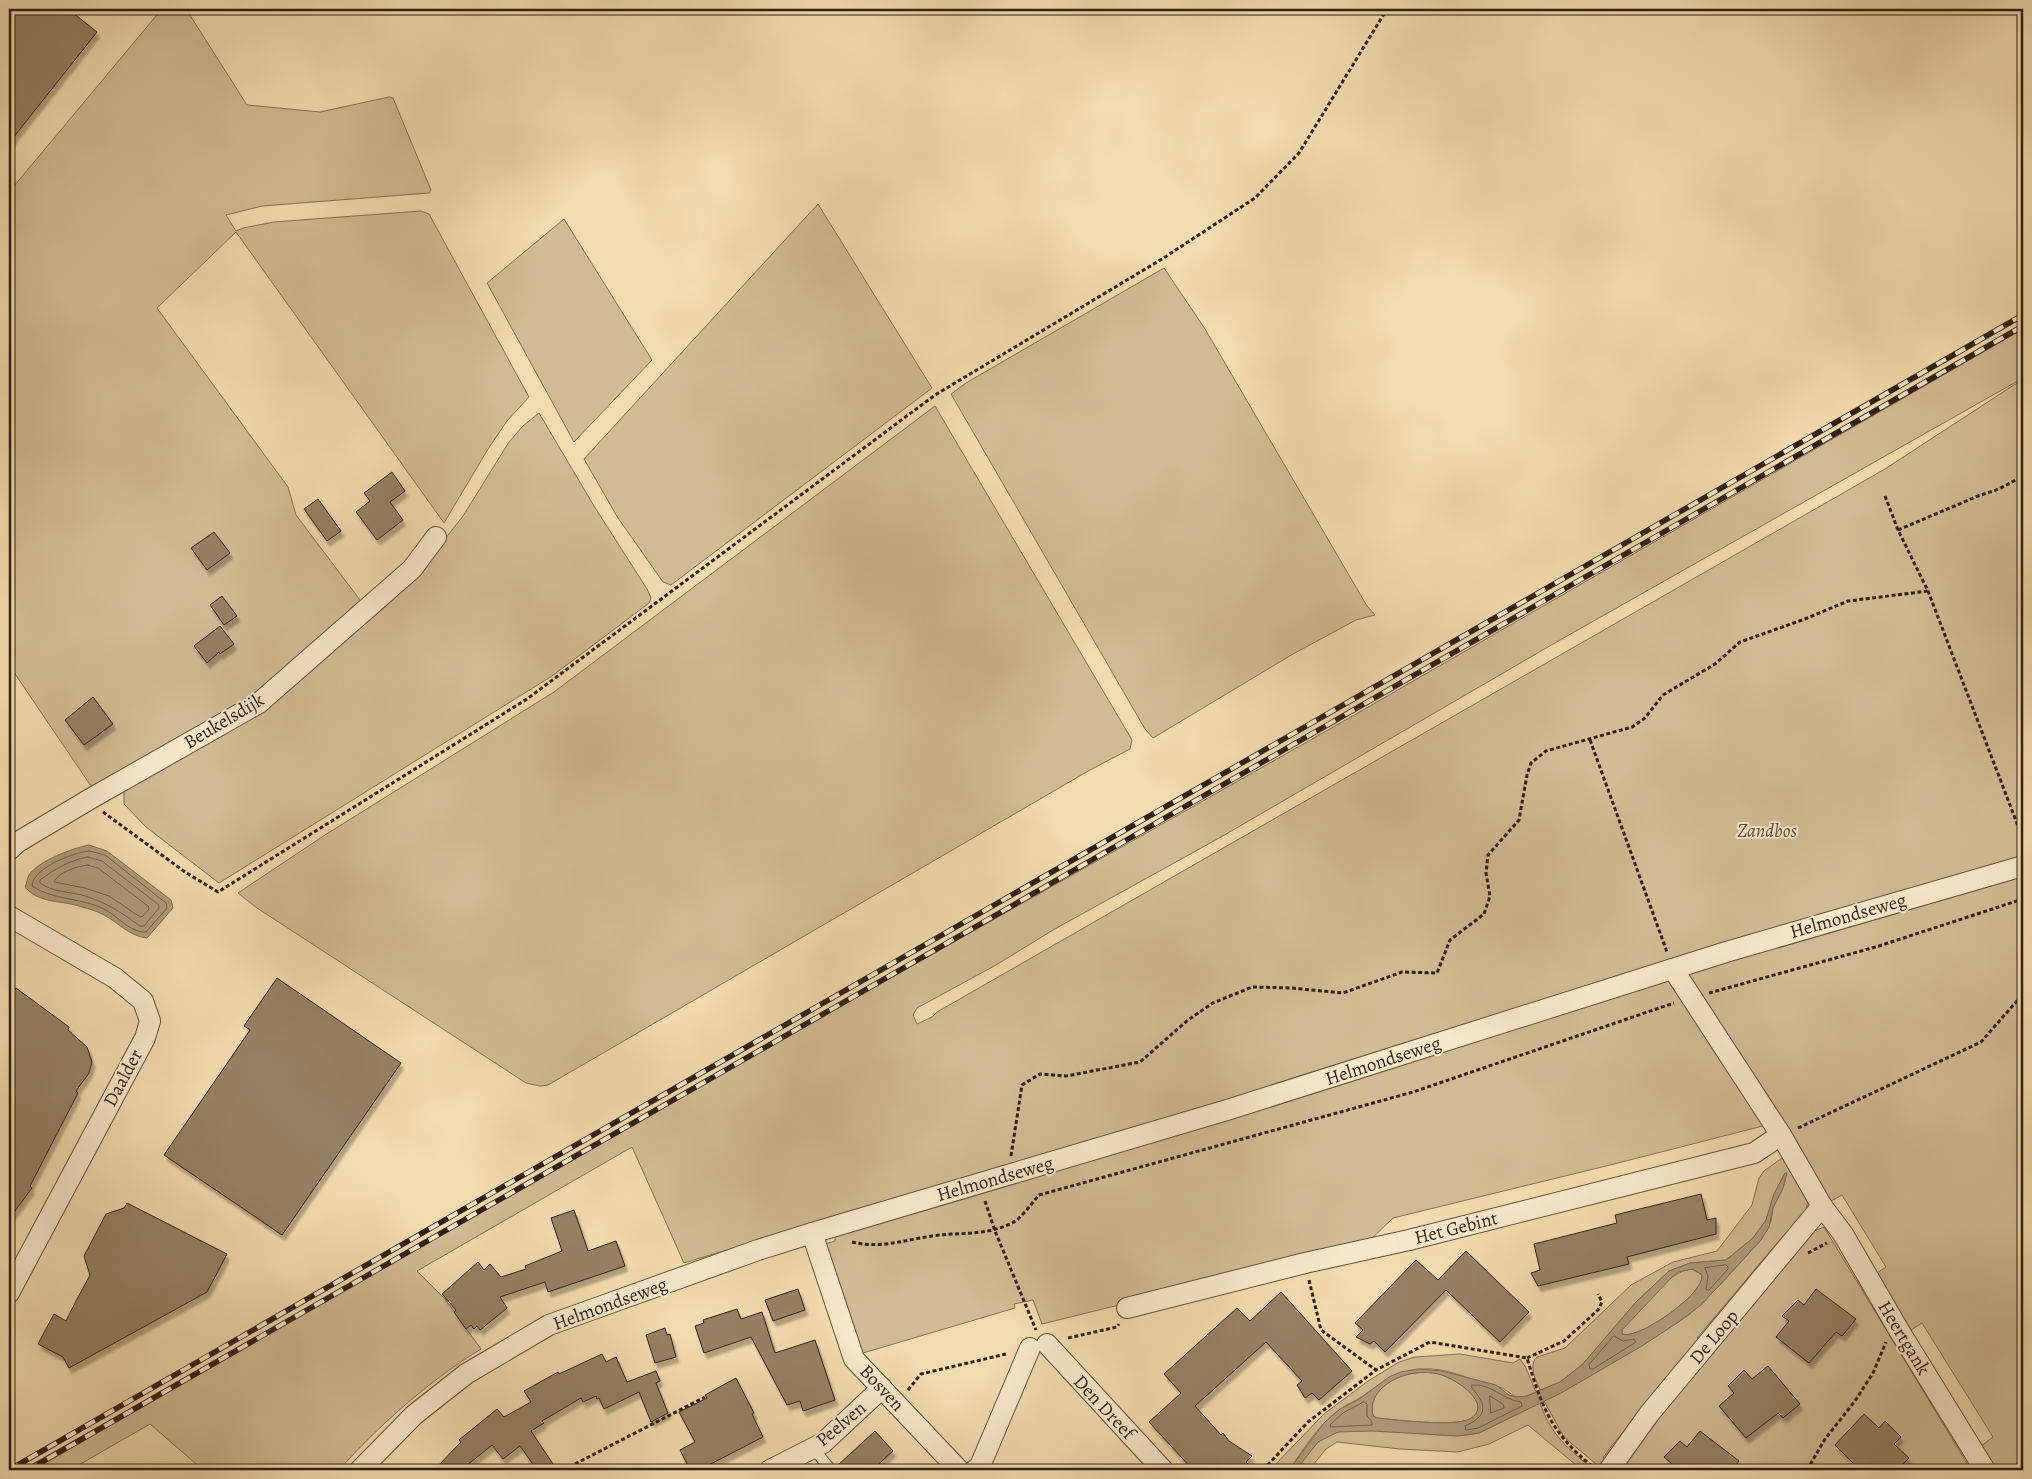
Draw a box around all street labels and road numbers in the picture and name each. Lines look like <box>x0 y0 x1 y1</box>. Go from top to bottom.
street label: Beukelsdijk <box>179 687 270 755</box>
street label: Helmondseweg <box>1787 887 1910 945</box>
street label: Helmondseweg <box>1322 1030 1445 1092</box>
street label: Daalder <box>97 1045 149 1111</box>
street label: Helmondseweg <box>934 1150 1057 1208</box>
street label: Het Gebint <box>1412 1205 1500 1251</box>
street label: Helmondseweg <box>549 1271 671 1337</box>
street label: Heertgank <box>1872 1296 1937 1381</box>
street label: De Loop <box>1683 1304 1745 1370</box>
street label: Bosven <box>854 1359 910 1417</box>
street label: Den Dreef <box>1067 1369 1143 1447</box>
street label: Peelven <box>810 1395 872 1453</box>

